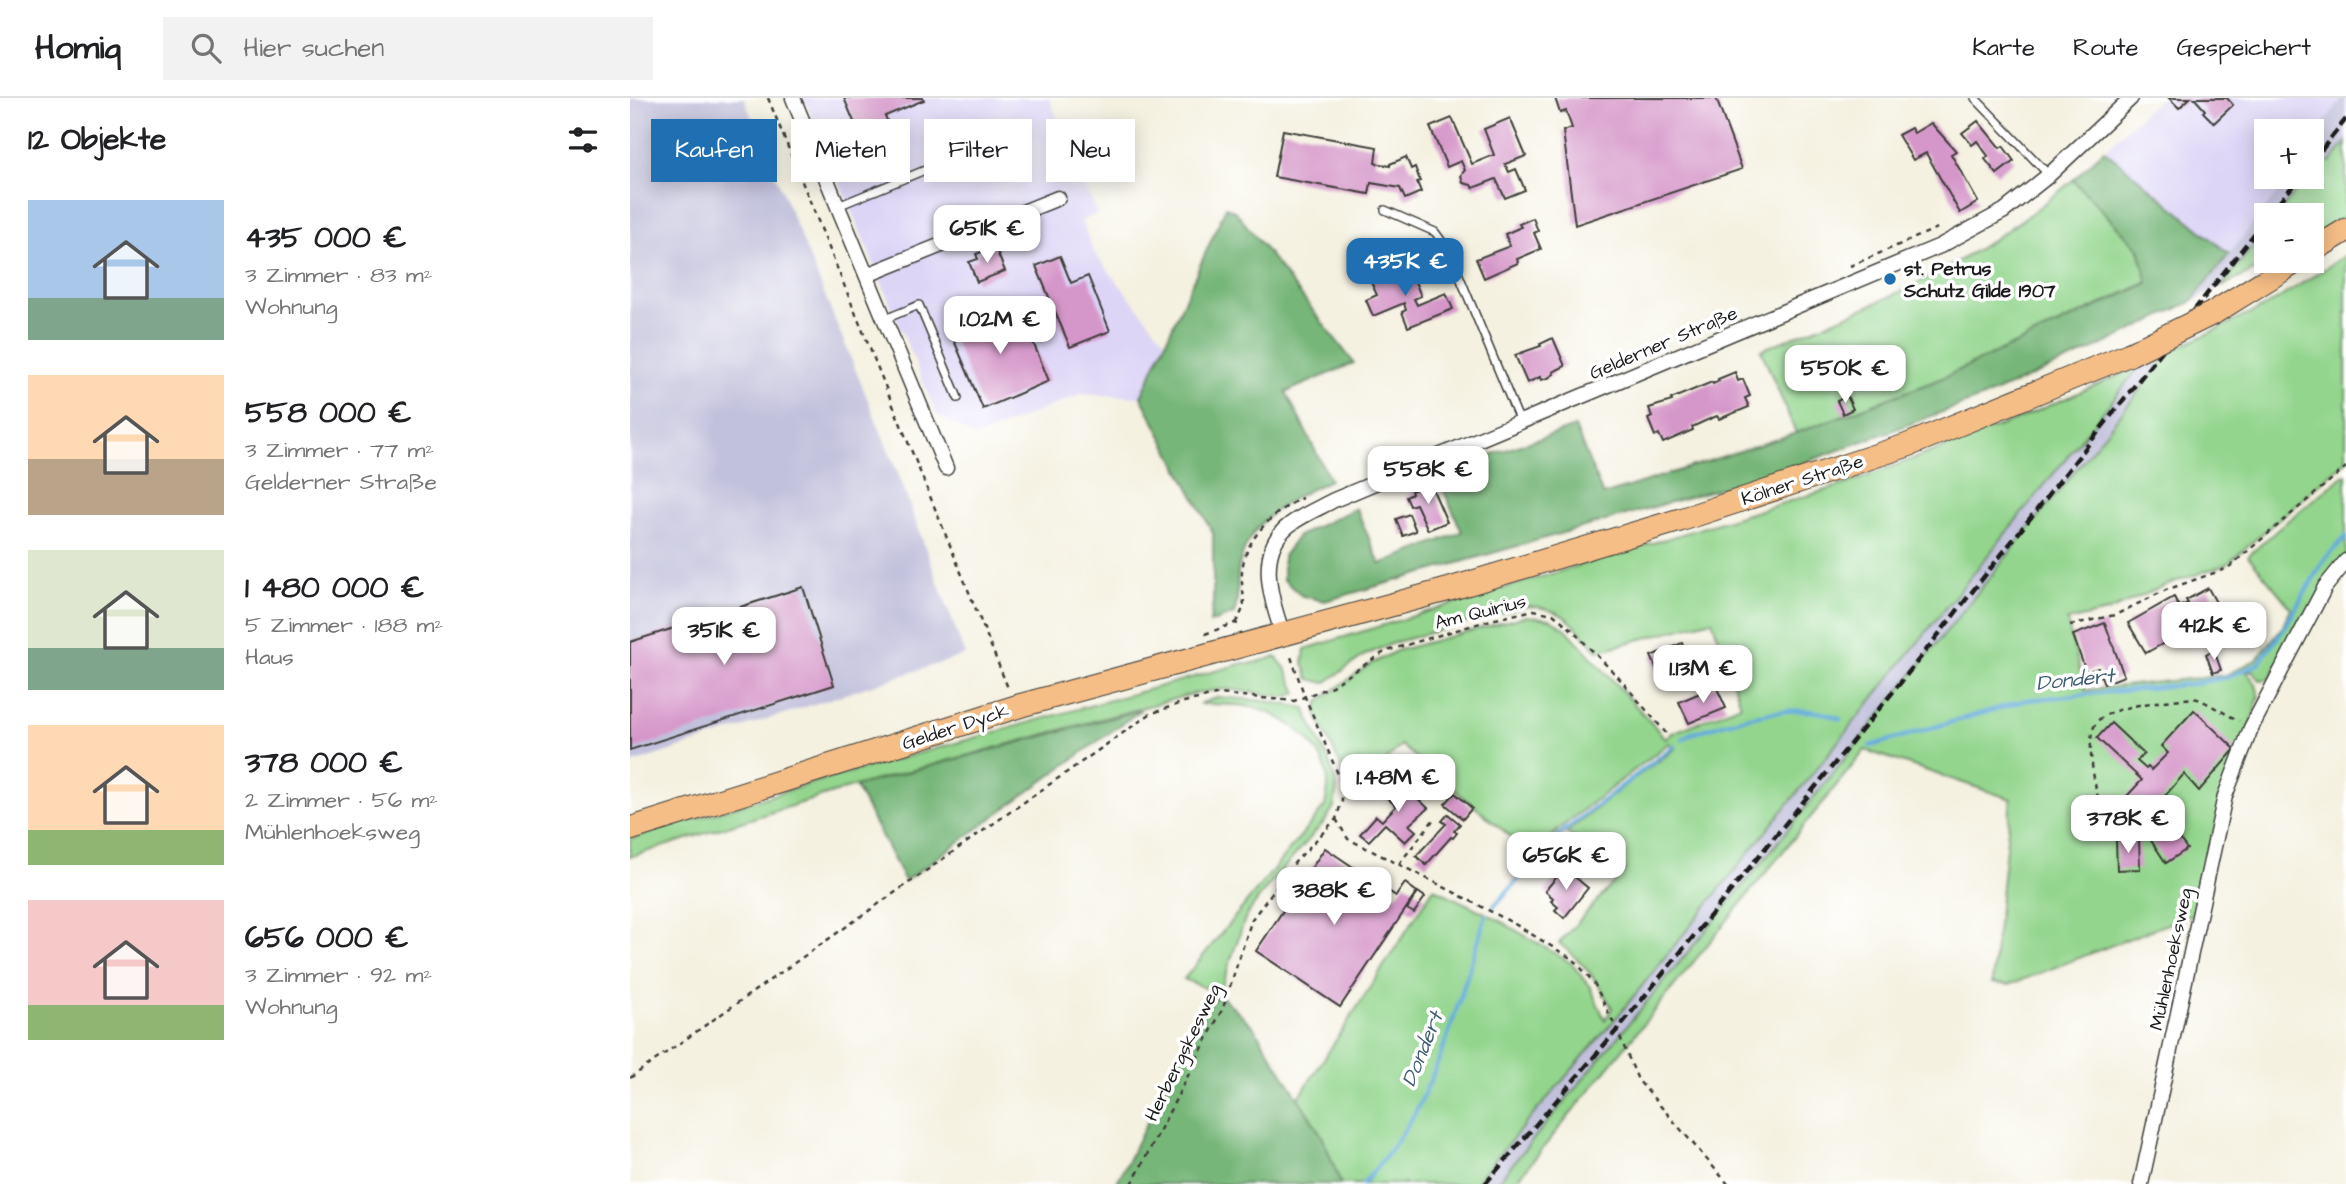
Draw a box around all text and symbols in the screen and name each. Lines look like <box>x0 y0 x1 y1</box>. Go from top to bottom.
search box <box>163 17 653 80</box>
text: Homiq <box>35 25 121 71</box>
icon: search <box>187 29 225 67</box>
text: Hier suchen <box>243 30 384 66</box>
text: Karte <box>1972 31 2035 65</box>
text: Route <box>2073 31 2138 65</box>
text: Gespeichert <box>2176 31 2311 65</box>
text: 12 Objekte <box>28 119 166 161</box>
chip: Kaufen <box>651 119 777 182</box>
chip: Mieten <box>791 119 910 182</box>
chip: Filter <box>924 119 1032 182</box>
chip: Neu <box>1046 119 1135 182</box>
map controls <box>2254 119 2324 273</box>
button: + <box>2254 119 2324 189</box>
icon: filters <box>564 121 602 159</box>
button: − <box>2254 203 2324 273</box>
pin: 651K € <box>930 206 1044 265</box>
text: 651K € <box>949 212 1025 244</box>
text: 435 000 € <box>245 217 407 259</box>
icon: home <box>84 228 168 312</box>
pin: 435K € <box>1348 238 1462 298</box>
text: 435K € <box>1362 245 1448 277</box>
place label: st. Petrus Schutz Gilde 1907 <box>1903 256 2056 305</box>
text: 3 Zimmer · 83 m² <box>245 259 432 291</box>
marker: st. Petrus Schutz Gilde 1907 <box>1882 271 1898 287</box>
text: Wohnung <box>245 291 338 323</box>
pin: 1.02M € <box>935 296 1065 356</box>
street label: Gelderner Straße <box>1585 300 1742 387</box>
text: 1.02M € <box>960 303 1040 335</box>
pin: 550K € <box>1788 345 1902 405</box>
text: 550K € <box>1801 352 1889 384</box>
text: 558 000 € <box>245 392 412 434</box>
icon: home <box>84 403 168 487</box>
text: 3 Zimmer · 77 m² <box>245 434 434 466</box>
pin: 558K € <box>1371 446 1485 506</box>
street label: Kölner Straße <box>1738 448 1867 513</box>
text: 558K € <box>1384 453 1472 485</box>
text: Gelderner Straße <box>245 466 437 498</box>
text: 1 480 000 € <box>245 567 424 609</box>
icon: home <box>84 578 168 662</box>
street label: Am Quirius <box>1432 588 1529 637</box>
pin: 412K € <box>2157 602 2271 662</box>
pin: 351K € <box>667 608 781 667</box>
text: 5 Zimmer · 188 m² <box>245 609 443 641</box>
text: 412K € <box>2177 609 2251 641</box>
text: 351K € <box>688 614 760 646</box>
text: Haus <box>245 641 294 673</box>
pin: 1.13M € <box>1638 646 1768 705</box>
text: 1.13M € <box>1669 652 1737 684</box>
water label: Dondert <box>2035 661 2118 698</box>
street label: Gelder Dyck <box>899 697 1013 758</box>
text: 378 000 € <box>245 742 403 784</box>
icon: home <box>84 753 168 837</box>
pin: 1.48M € <box>1333 754 1463 814</box>
text: 1.48M € <box>1356 761 1440 793</box>
text: 2 Zimmer · 56 m² <box>245 784 438 816</box>
pin: 378K € <box>2071 796 2185 855</box>
text: 378K € <box>2087 802 2169 834</box>
text: Mühlenhoeksweg <box>245 816 420 848</box>
pin: 656K € <box>1509 832 1623 892</box>
text: 656K € <box>1523 839 1609 871</box>
pin: 388K € <box>1277 868 1391 927</box>
text: 388K € <box>1293 874 1375 906</box>
street label: Mühlenhoeksweg <box>2143 886 2201 1033</box>
text: 656 000 € <box>245 917 409 959</box>
icon: home <box>84 928 168 1012</box>
text: 3 Zimmer · 92 m² <box>245 959 432 991</box>
street label: Herbergskesweg <box>1138 979 1229 1126</box>
text: Wohnung <box>245 991 338 1023</box>
water label: Dondert <box>1394 1005 1451 1091</box>

